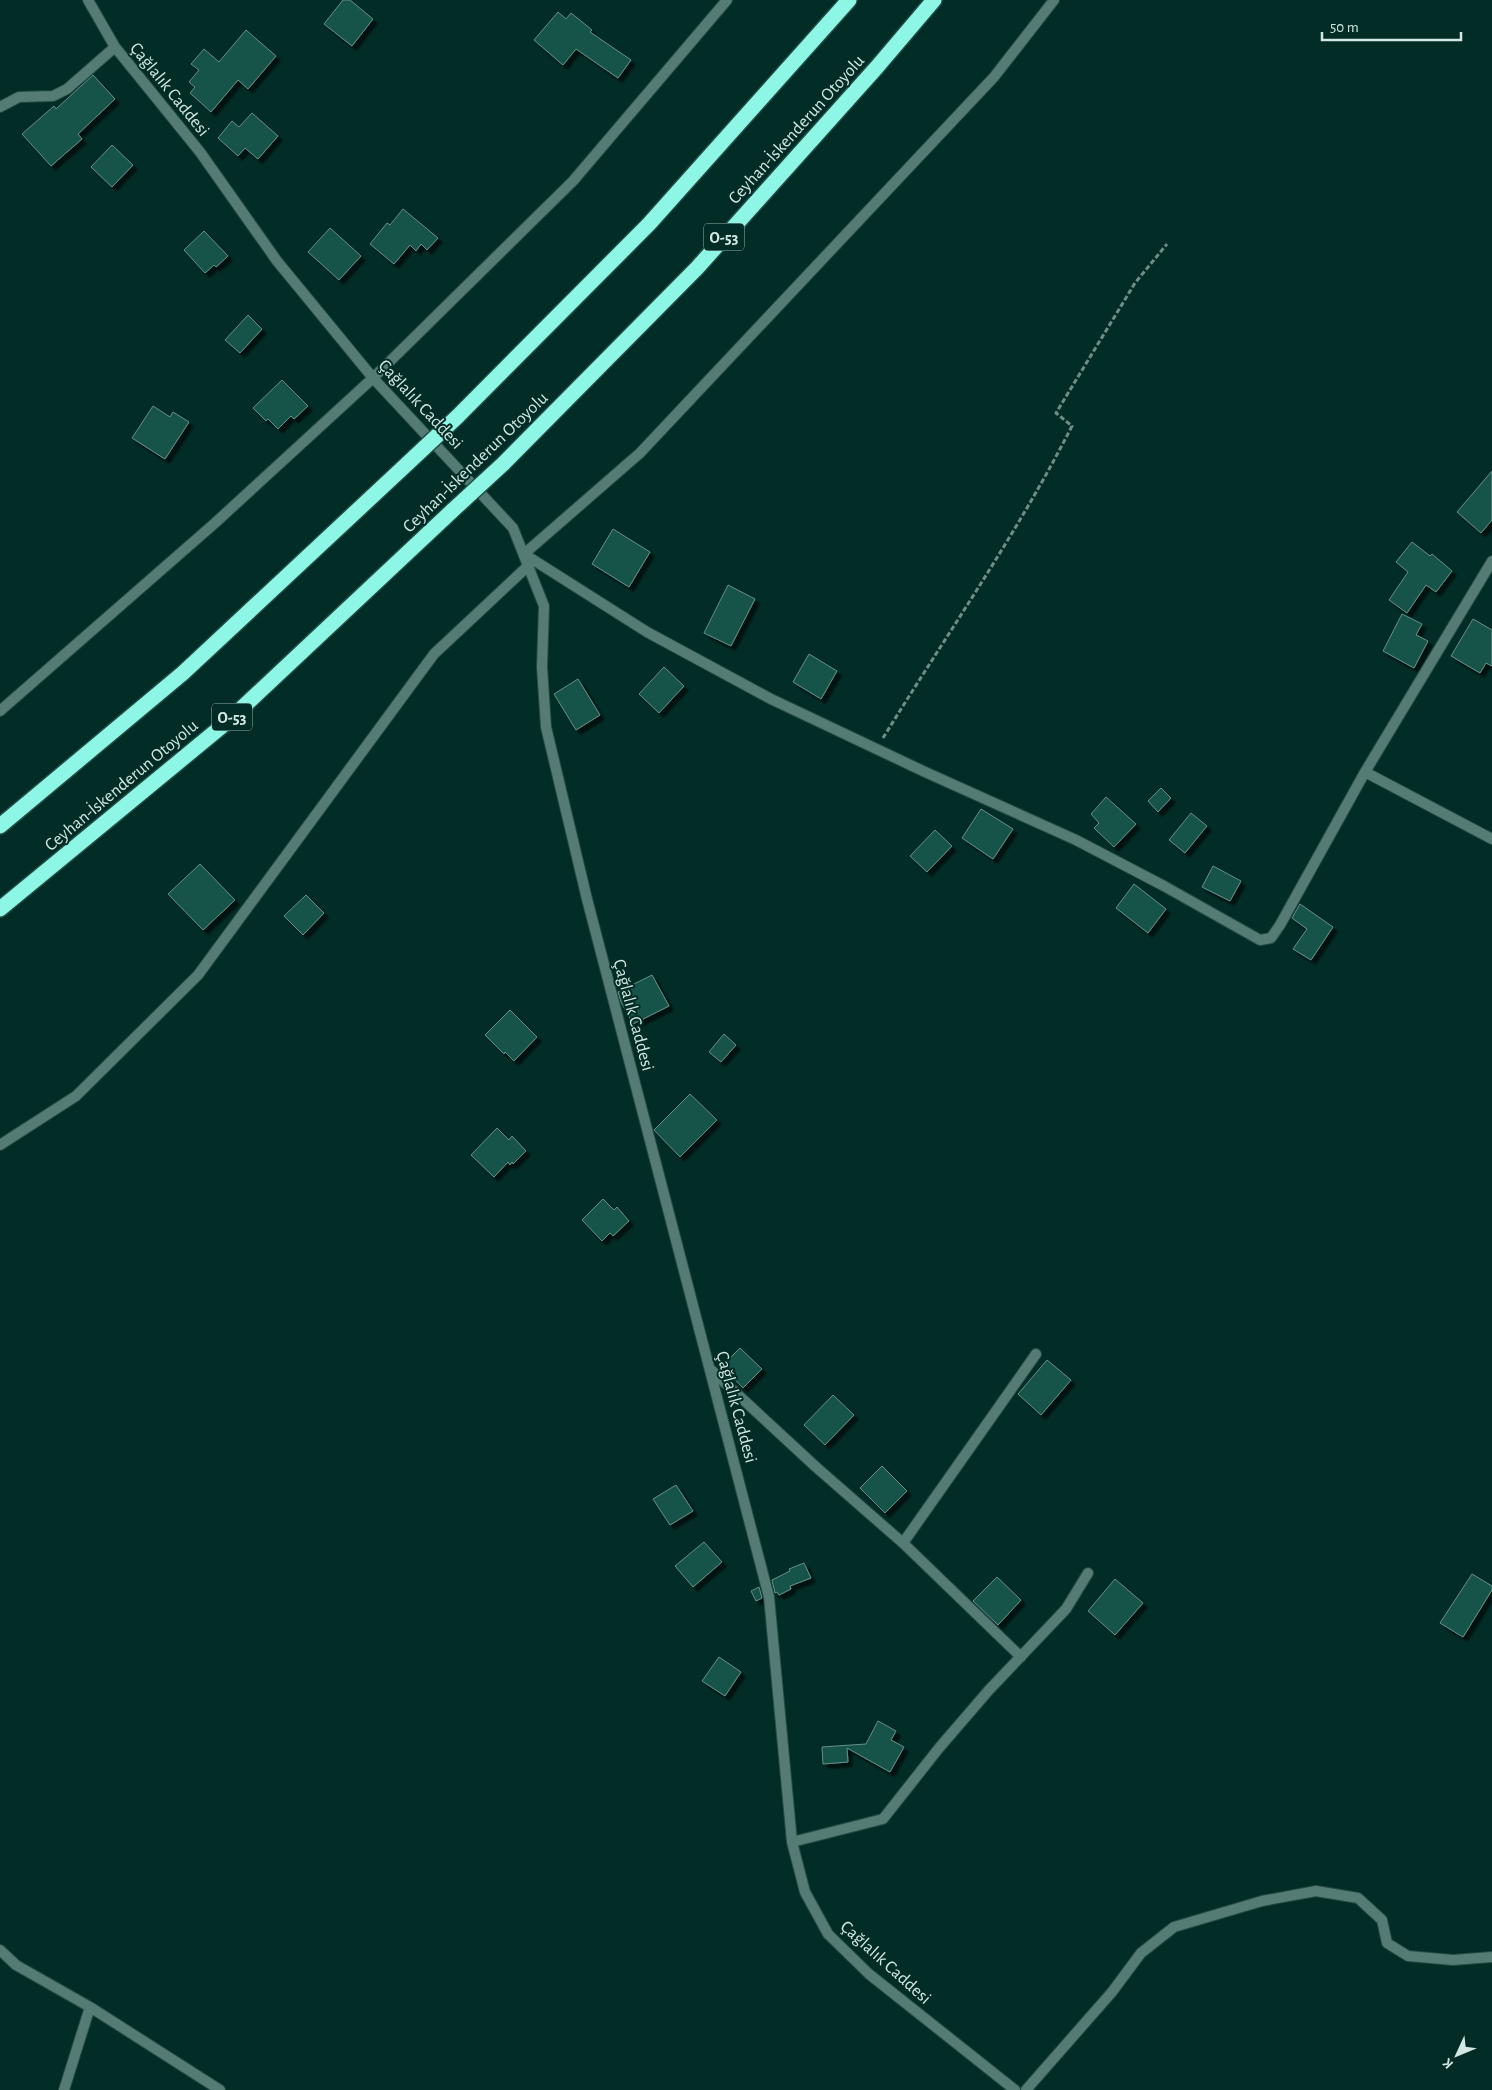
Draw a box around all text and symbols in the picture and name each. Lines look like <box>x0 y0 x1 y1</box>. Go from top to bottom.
scale bar <box>1322 10 1461 42</box>
text: 50 m <box>1330 20 1359 35</box>
street label: Çağlalık Caddesi <box>126 39 212 140</box>
street label: Ceyhan-İskenderun Otoyolu <box>724 50 868 208</box>
road number: O-53 <box>704 223 744 250</box>
street label: Çağlalık Caddesi <box>375 357 466 453</box>
street label: Ceyhan-İskenderun Otoyolu <box>398 388 552 536</box>
road number: O-53 <box>212 704 252 730</box>
street label: Ceyhan-İskenderun Otoyolu <box>40 715 202 855</box>
street label: Çağlalık Caddesi <box>609 957 657 1073</box>
street label: Çağlalık Caddesi <box>712 1349 760 1465</box>
street label: Çağlalık Caddesi <box>837 1918 934 2008</box>
north arrow <box>1432 2030 1482 2080</box>
text: K <box>1440 2055 1456 2071</box>

